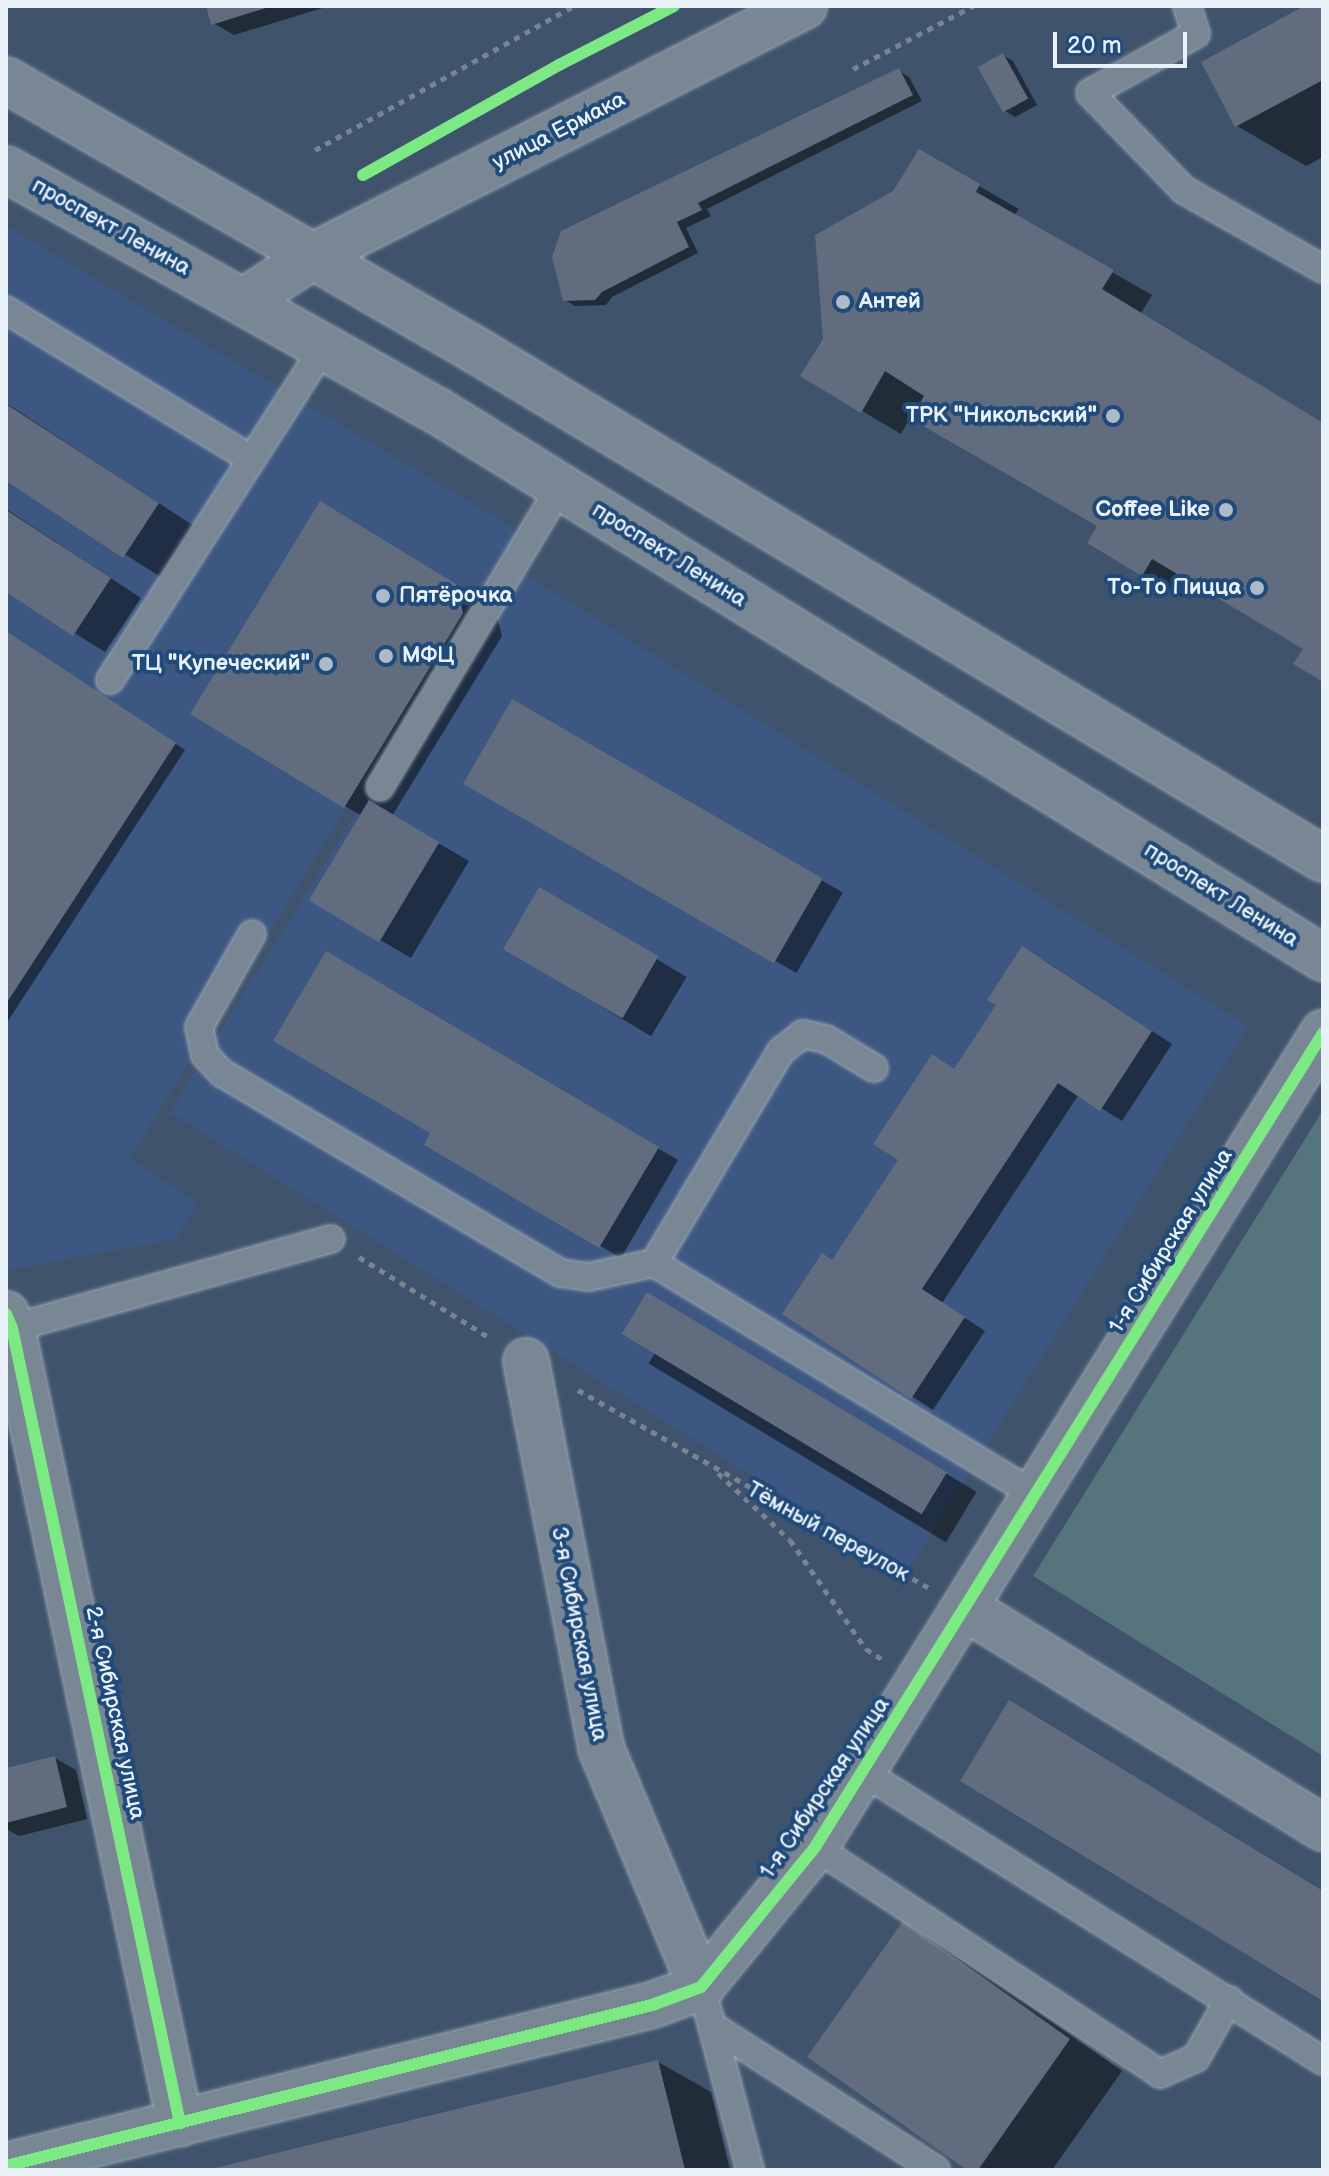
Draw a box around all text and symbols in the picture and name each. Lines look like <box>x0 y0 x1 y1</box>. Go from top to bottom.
scale bar <box>1057 16 1191 66</box>
text: 20 m <box>1067 31 1122 60</box>
street label: улица Ермака <box>488 86 630 176</box>
street label: проспект Ленина <box>27 173 195 281</box>
place label: Антей <box>859 289 921 315</box>
marker: Антей <box>834 293 852 311</box>
place label: ТРК "Никольский" <box>906 403 1097 429</box>
marker: ТРК "Никольский" <box>1104 407 1122 425</box>
street label: проспект Ленина <box>587 497 751 613</box>
place label: Coffee Like <box>1095 497 1210 523</box>
marker: Coffee Like <box>1217 501 1235 519</box>
place label: То-То Пицца <box>1107 575 1241 601</box>
marker: То-То Пицца <box>1248 579 1266 597</box>
place label: Пятёрочка <box>399 583 512 609</box>
marker: Пятёрочка <box>374 587 392 605</box>
place label: МФЦ <box>402 643 455 669</box>
marker: МФЦ <box>377 647 395 665</box>
place label: ТЦ "Купеческий" <box>132 651 310 677</box>
marker: ТЦ "Купеческий" <box>317 655 335 673</box>
street label: проспект Ленина <box>1139 837 1303 953</box>
street label: 1-я Сибирская улица <box>1103 1144 1239 1338</box>
street label: Тёмный переулок <box>742 1476 914 1588</box>
street label: 3-я Сибирская улица <box>545 1525 613 1743</box>
street label: 2-я Сибирская улица <box>80 1604 150 1822</box>
street label: 1-я Сибирская улица <box>755 1692 895 1884</box>

